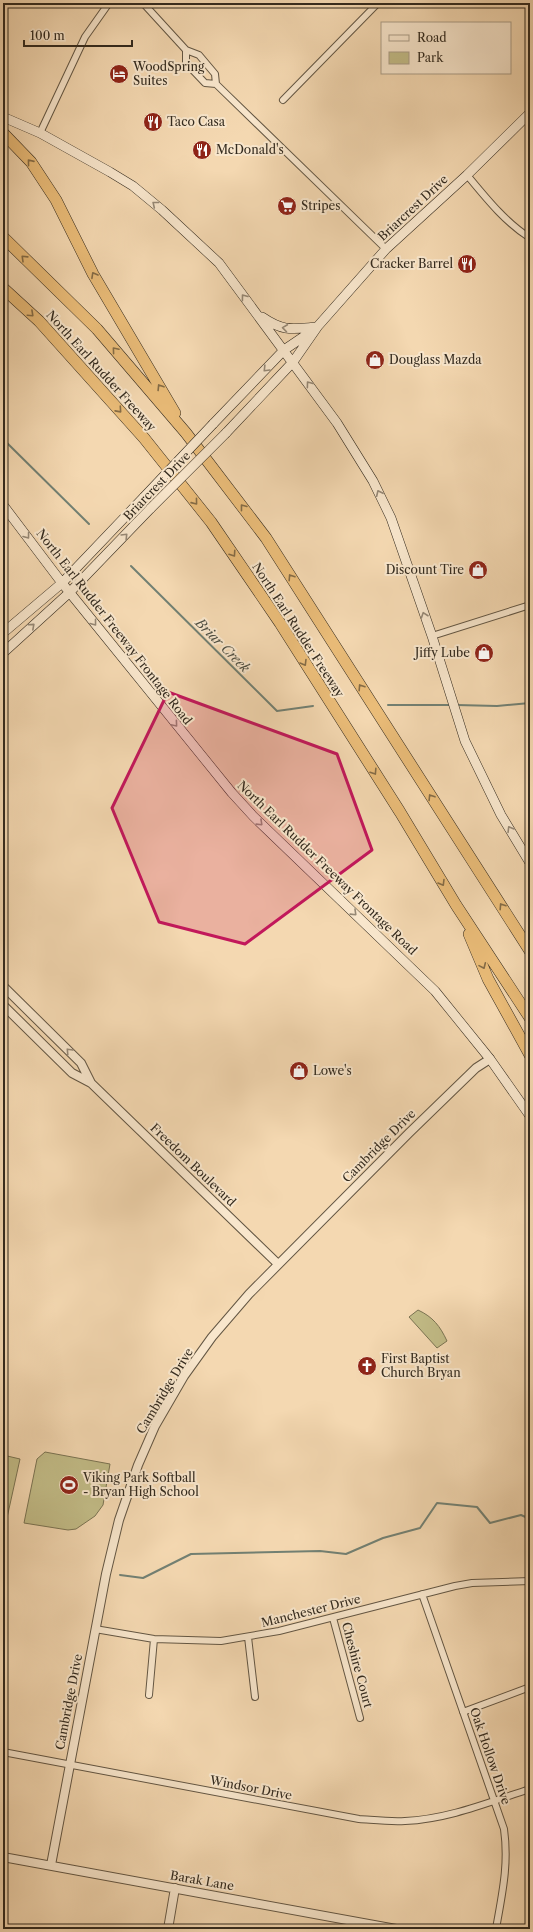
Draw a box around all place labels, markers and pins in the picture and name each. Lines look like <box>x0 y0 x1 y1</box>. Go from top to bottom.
place label: WoodSpring Suites <box>132 59 205 88</box>
hotel icon: WoodSpring Suites <box>108 63 130 85</box>
restaurant icon: Taco Casa <box>142 111 164 133</box>
place label: Taco Casa <box>167 114 226 129</box>
restaurant icon: McDonald's <box>191 139 213 161</box>
place label: McDonald's <box>216 142 284 157</box>
supermarket icon: Stripes <box>276 195 298 217</box>
place label: Stripes <box>301 198 340 213</box>
restaurant icon: Cracker Barrel <box>456 253 478 275</box>
place label: Cracker Barrel <box>370 256 453 271</box>
shop icon: Douglass Mazda <box>364 349 386 371</box>
place label: Douglass Mazda <box>389 352 482 367</box>
shop icon: Discount Tire <box>467 559 489 581</box>
place label: Discount Tire <box>386 562 464 577</box>
shop icon: Jiffy Lube <box>473 642 495 664</box>
place label: Jiffy Lube <box>413 645 470 660</box>
shop icon: Lowe's <box>288 1060 310 1082</box>
place label: Lowe's <box>313 1063 352 1078</box>
place label: First Baptist Church Bryan <box>381 1351 461 1380</box>
church icon: First Baptist Church Bryan <box>356 1355 378 1377</box>
place label: Viking Park Softball - Bryan High School <box>82 1470 199 1499</box>
sports icon: Viking Park Softball - Bryan High School <box>58 1474 80 1496</box>

